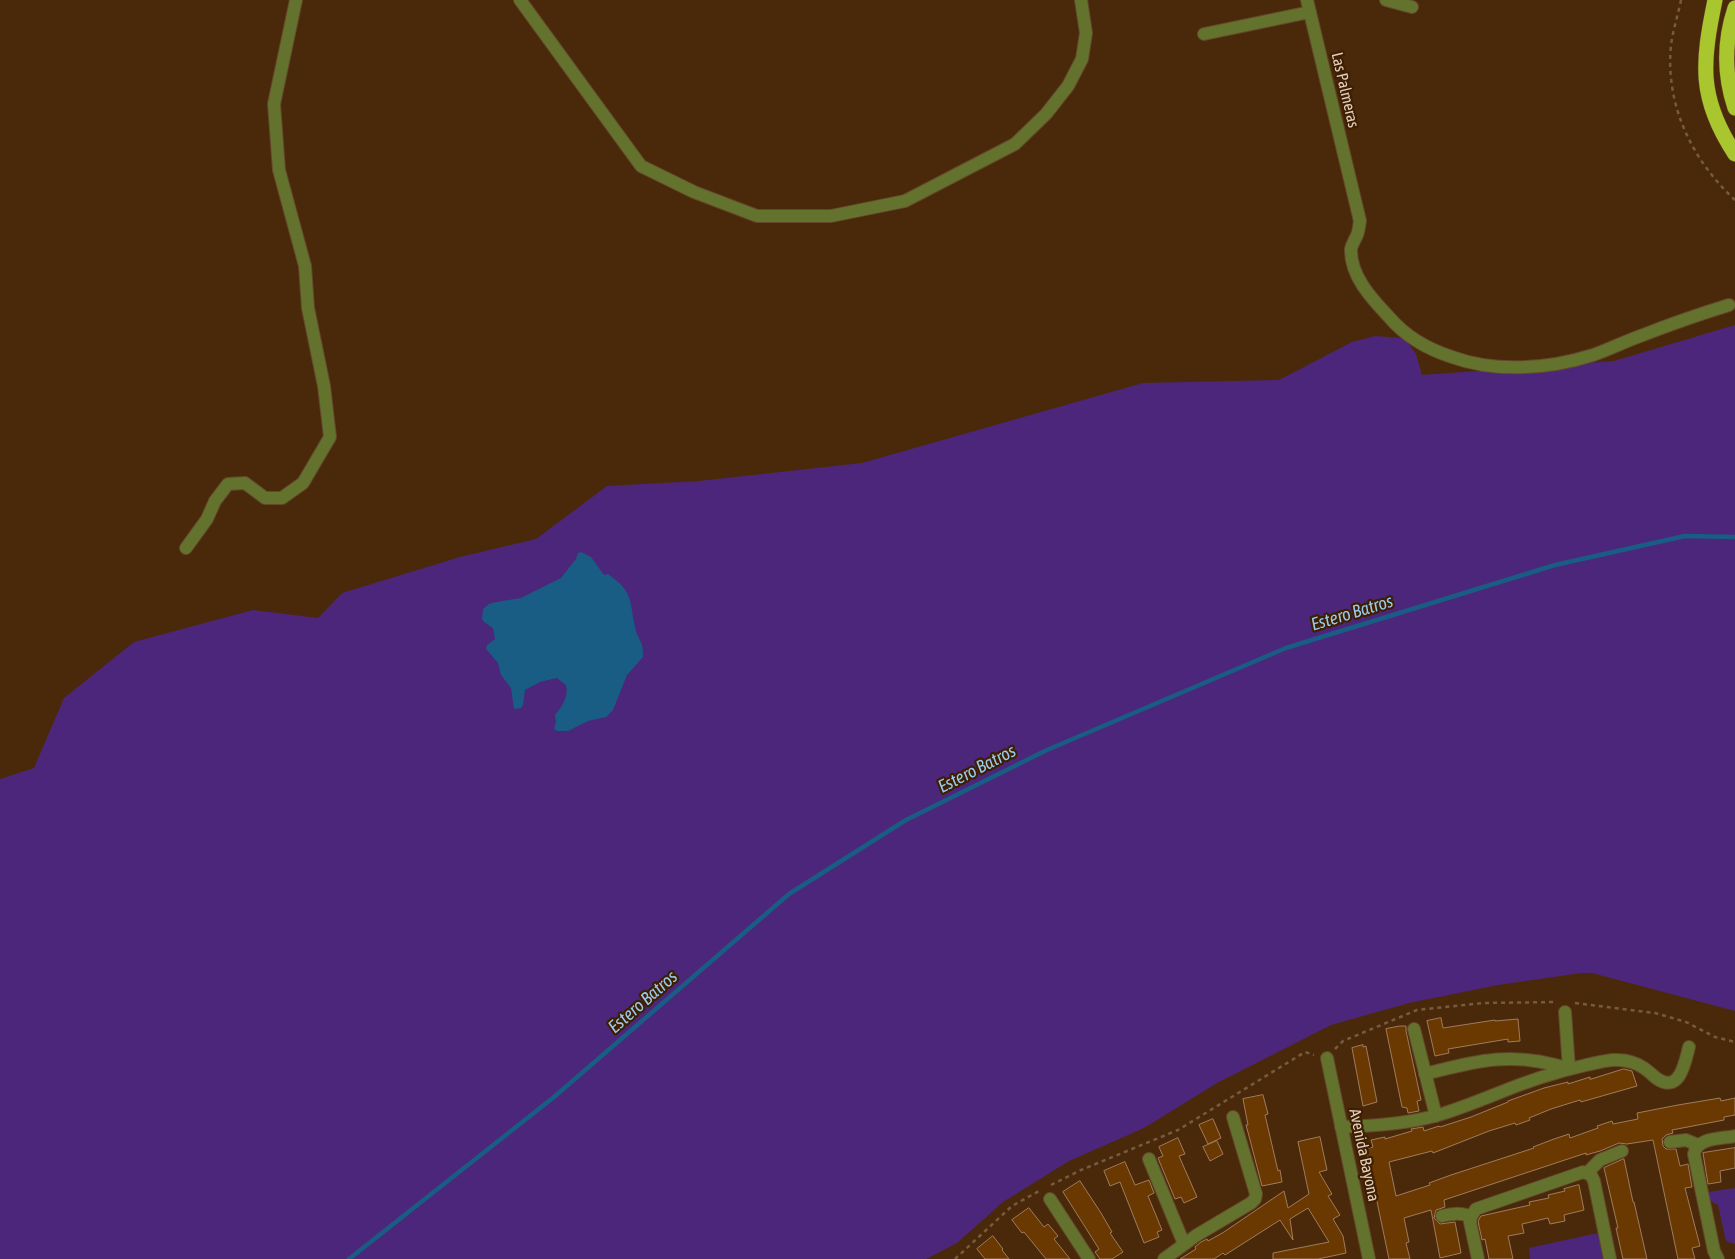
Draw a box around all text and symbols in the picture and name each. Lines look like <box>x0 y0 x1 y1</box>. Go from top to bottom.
street label: Las Palmeras <box>1327 50 1363 130</box>
water label: Estero Batros <box>1308 590 1396 636</box>
water label: Estero Batros <box>934 740 1020 798</box>
water label: Estero Batros <box>604 966 682 1038</box>
street label: Avenida Bayona <box>1345 1107 1383 1203</box>

